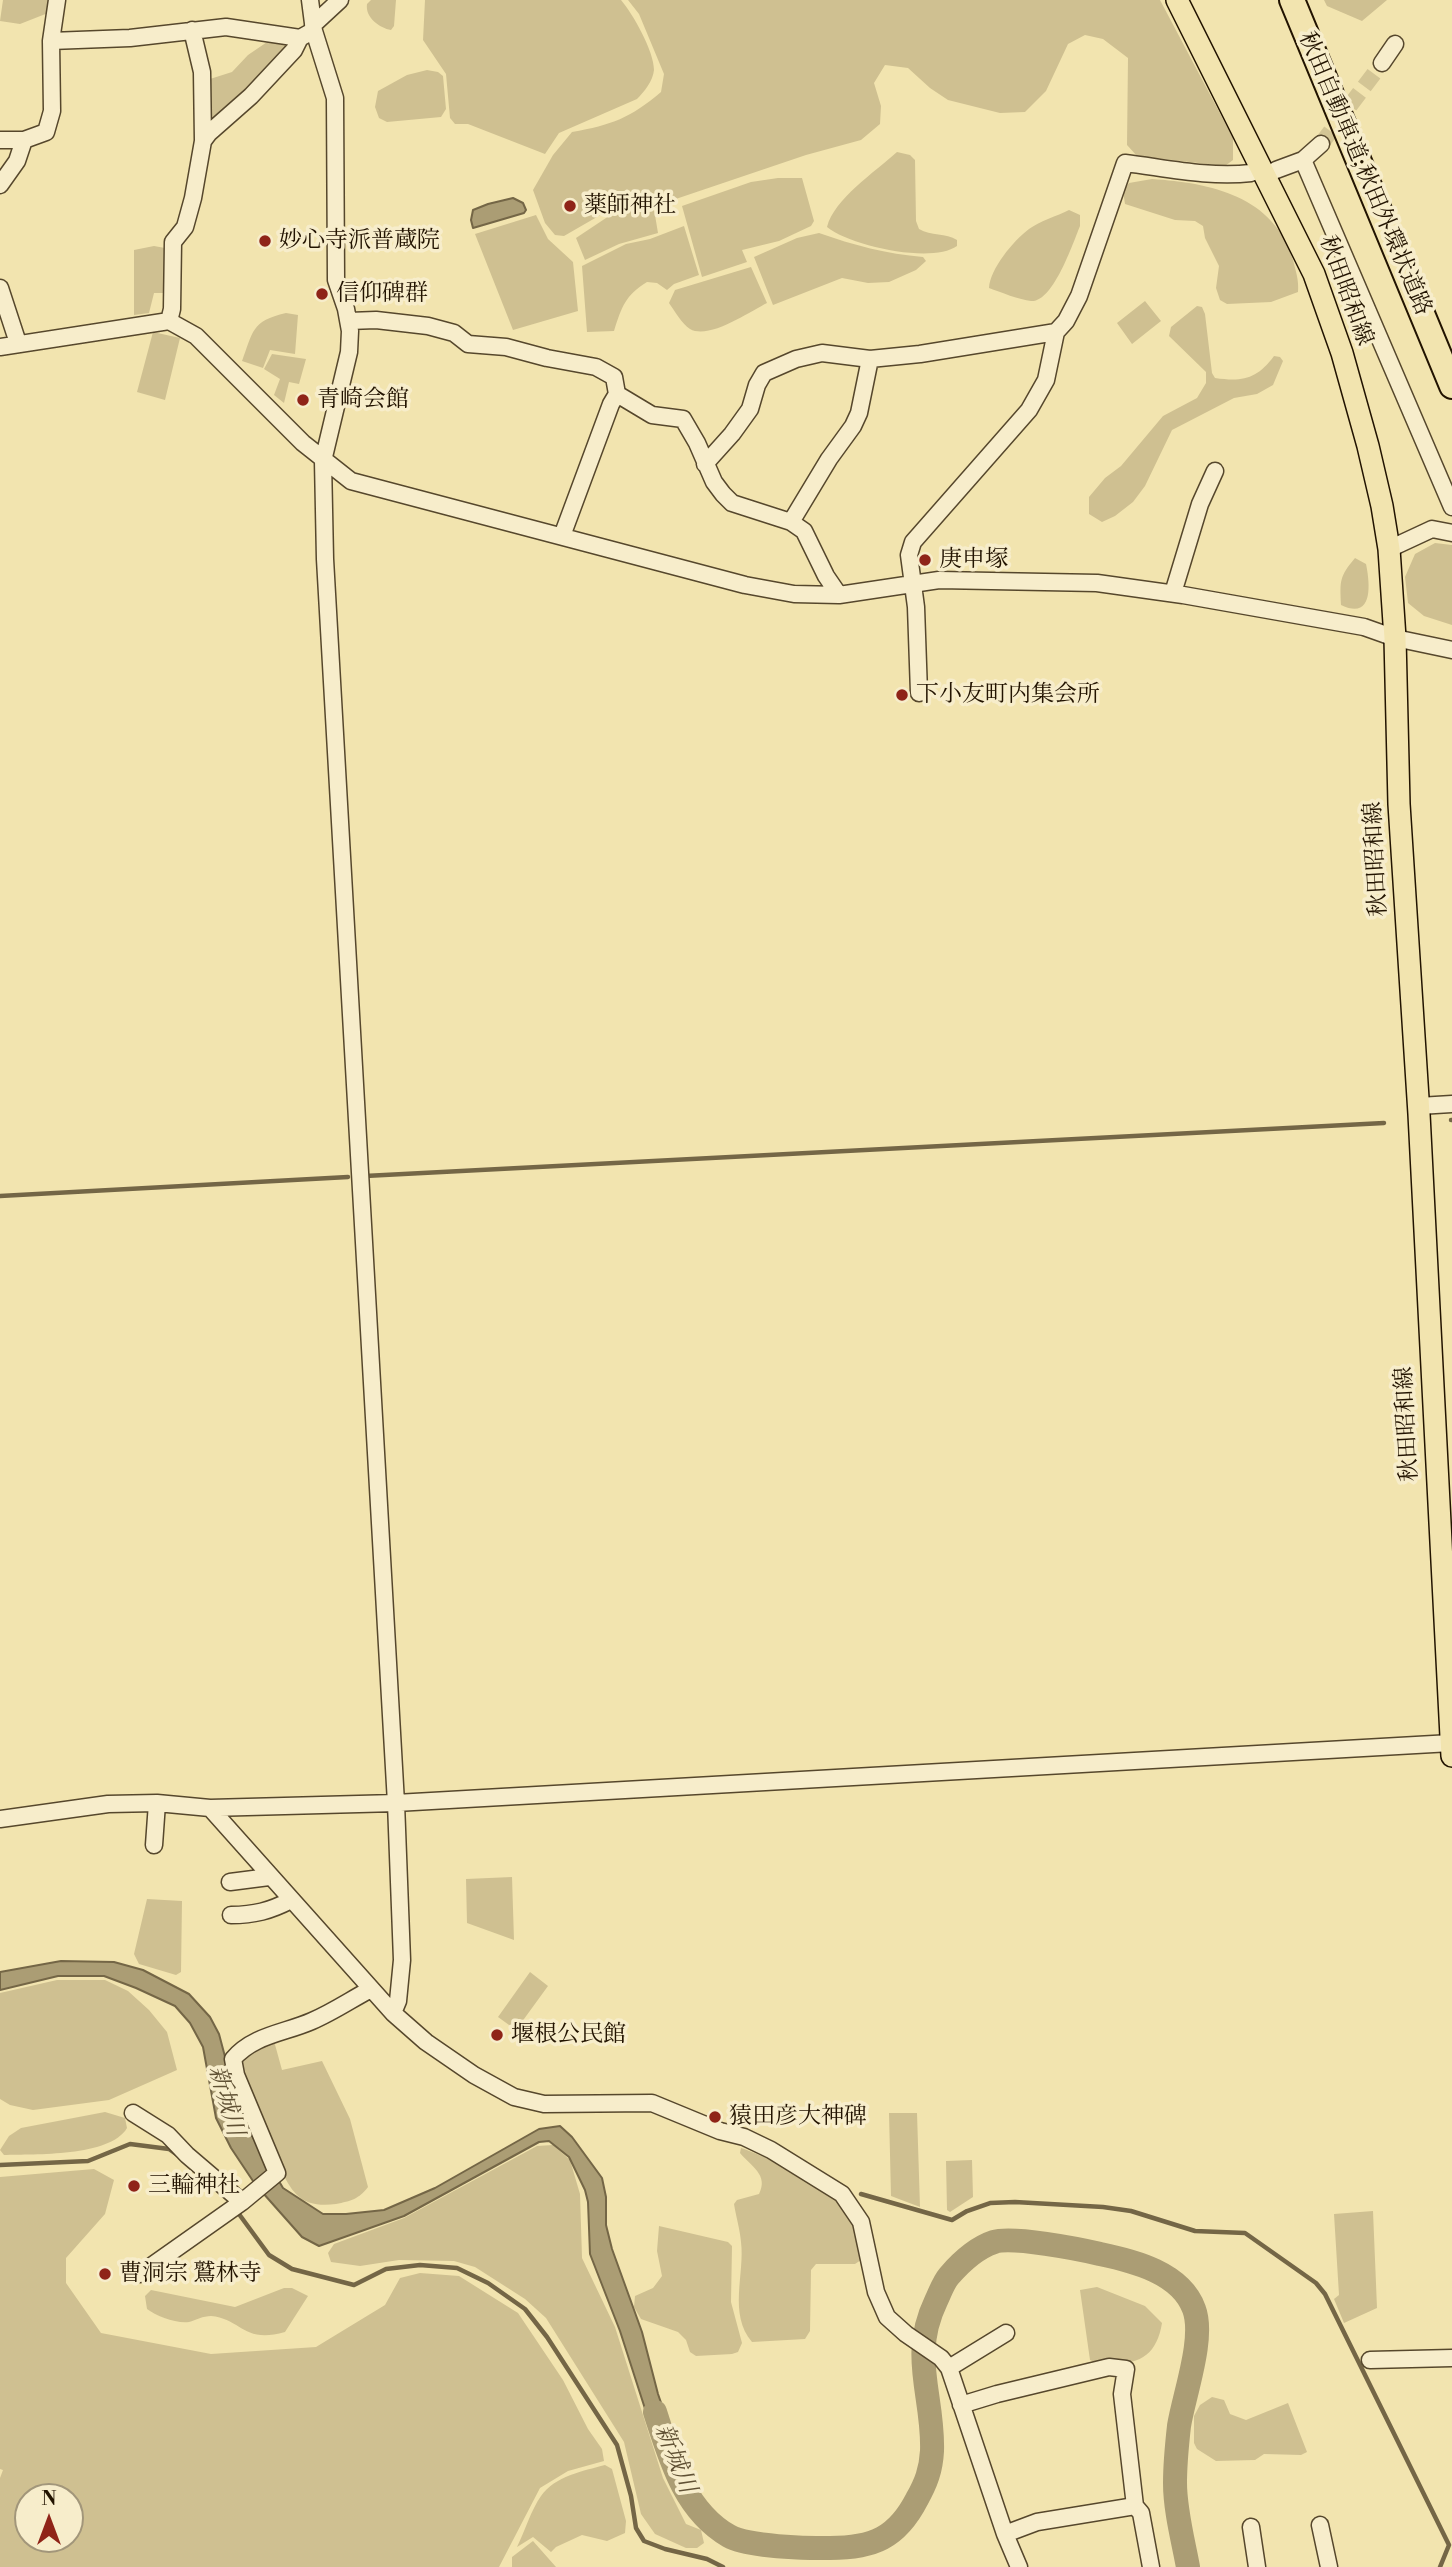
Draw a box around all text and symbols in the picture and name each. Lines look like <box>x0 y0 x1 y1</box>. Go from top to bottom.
street label: 秋田自動車道;秋田外環状道路 <box>1292 28 1436 320</box>
place label: 薬師神社 <box>584 192 676 220</box>
marker: 薬師神社 <box>562 198 578 214</box>
place label: 妙心寺派普蔵院 <box>279 227 440 255</box>
street label: 秋田昭和線 <box>1312 232 1378 350</box>
marker: 妙心寺派普蔵院 <box>257 233 273 249</box>
place label: 信仰碑群 <box>336 280 428 308</box>
marker: 信仰碑群 <box>314 286 330 302</box>
place label: 青崎会館 <box>317 386 409 414</box>
marker: 青崎会館 <box>295 392 311 408</box>
place label: 庚申塚 <box>939 546 1008 574</box>
marker: 庚申塚 <box>917 552 933 568</box>
place label: 下小友町内集会所 <box>916 681 1100 709</box>
marker: 下小友町内集会所 <box>894 687 910 703</box>
street label: 秋田昭和線 <box>1360 801 1394 917</box>
street label: 秋田昭和線 <box>1391 1366 1425 1482</box>
place label: 堰根公民館 <box>511 2021 626 2049</box>
marker: 堰根公民館 <box>489 2027 505 2043</box>
water label: 新城川 <box>201 2062 249 2140</box>
place label: 猿田彦大神碑 <box>729 2103 867 2131</box>
marker: 猿田彦大神碑 <box>707 2109 723 2125</box>
place label: 三輪神社 <box>148 2172 240 2200</box>
marker: 三輪神社 <box>126 2178 142 2194</box>
place label: 曹洞宗 鷲林寺 <box>119 2260 262 2288</box>
marker: 曹洞宗 鷲林寺 <box>97 2266 113 2282</box>
water label: 新城川 <box>647 2420 701 2498</box>
north arrow <box>14 2483 84 2553</box>
text: N <box>41 2487 57 2511</box>

